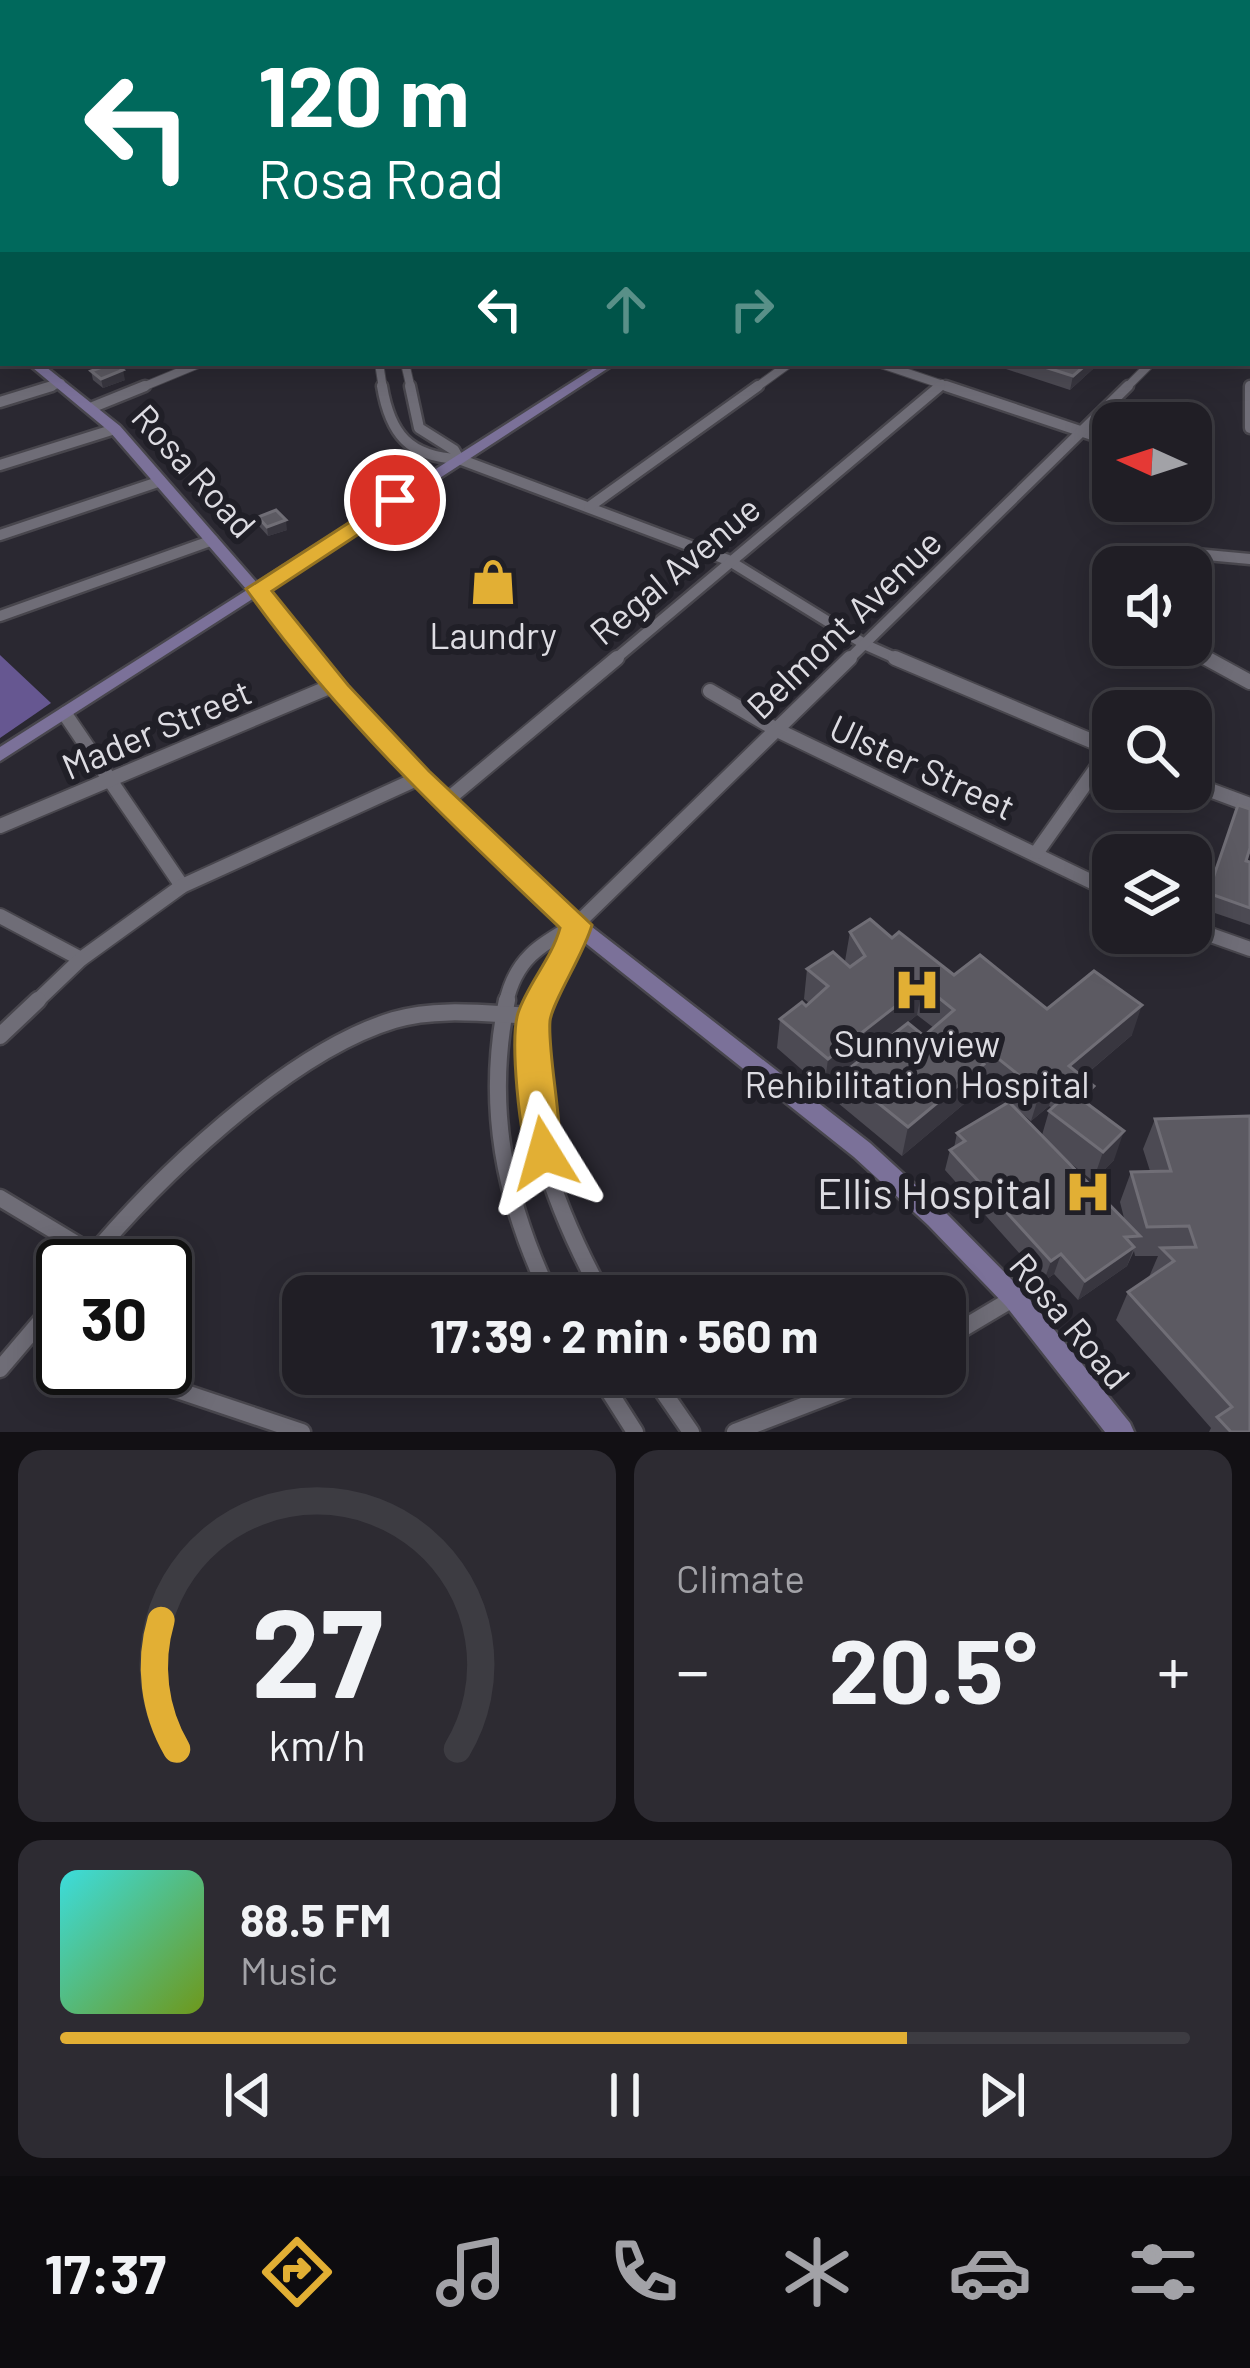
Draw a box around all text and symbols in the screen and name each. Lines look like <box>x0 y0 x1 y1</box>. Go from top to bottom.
text: 120 m <box>258 43 470 144</box>
icon: left <box>60 48 216 204</box>
text: Rosa Road <box>258 145 504 210</box>
icon: left <box>467 276 533 342</box>
icon: ahead <box>593 276 659 342</box>
icon: right <box>719 276 785 342</box>
street label: Rosa Road <box>124 395 266 545</box>
north arrow <box>1092 402 1212 522</box>
map controls <box>1092 402 1212 954</box>
pin <box>344 449 446 551</box>
icon: arrive <box>362 467 428 533</box>
street label: Regal Avenue <box>580 485 768 653</box>
street label: Belmont Avenue <box>737 520 949 726</box>
button: sound <box>1092 546 1212 666</box>
shop icon: Laundry <box>468 557 518 607</box>
place label: Laundry <box>429 613 557 656</box>
street label: Mader Street <box>55 669 257 787</box>
button: search <box>1092 690 1212 810</box>
street label: Ulster Street <box>824 704 1022 828</box>
button: layers <box>1092 834 1212 954</box>
hospital icon: Sunnyview Rehibilitation Hospital <box>892 965 942 1015</box>
place label: Sunnyview Rehibilitation Hospital <box>744 1021 1090 1105</box>
position arrow <box>481 1090 607 1216</box>
place label: Ellis Hospital <box>817 1167 1052 1218</box>
hospital icon: Ellis Hospital <box>1063 1167 1113 1217</box>
speed limit sign: 30 <box>36 1239 192 1395</box>
street label: Rosa Road <box>1002 1243 1140 1397</box>
text: 17:39 · 2 min · 560 m <box>430 1308 818 1362</box>
text: Climate <box>676 1554 805 1601</box>
text: 27 <box>251 1573 383 1723</box>
text: 20.5° <box>829 1614 1037 1722</box>
text: − <box>676 1629 709 1708</box>
text: + <box>1157 1629 1190 1708</box>
text: km/h <box>268 1718 366 1770</box>
text: 88.5 FM <box>240 1892 391 1946</box>
text: Music <box>240 1946 338 1993</box>
icon: previous <box>215 2062 281 2128</box>
icon: pause <box>592 2062 658 2128</box>
icon: next <box>969 2062 1035 2128</box>
icon: directions <box>255 2230 339 2314</box>
icon: music <box>429 2230 513 2314</box>
icon: phone <box>602 2230 686 2314</box>
icon: climate <box>775 2230 859 2314</box>
icon: car <box>948 2230 1032 2314</box>
icon: filters <box>1121 2230 1205 2314</box>
text: 17:37 <box>45 2240 166 2305</box>

